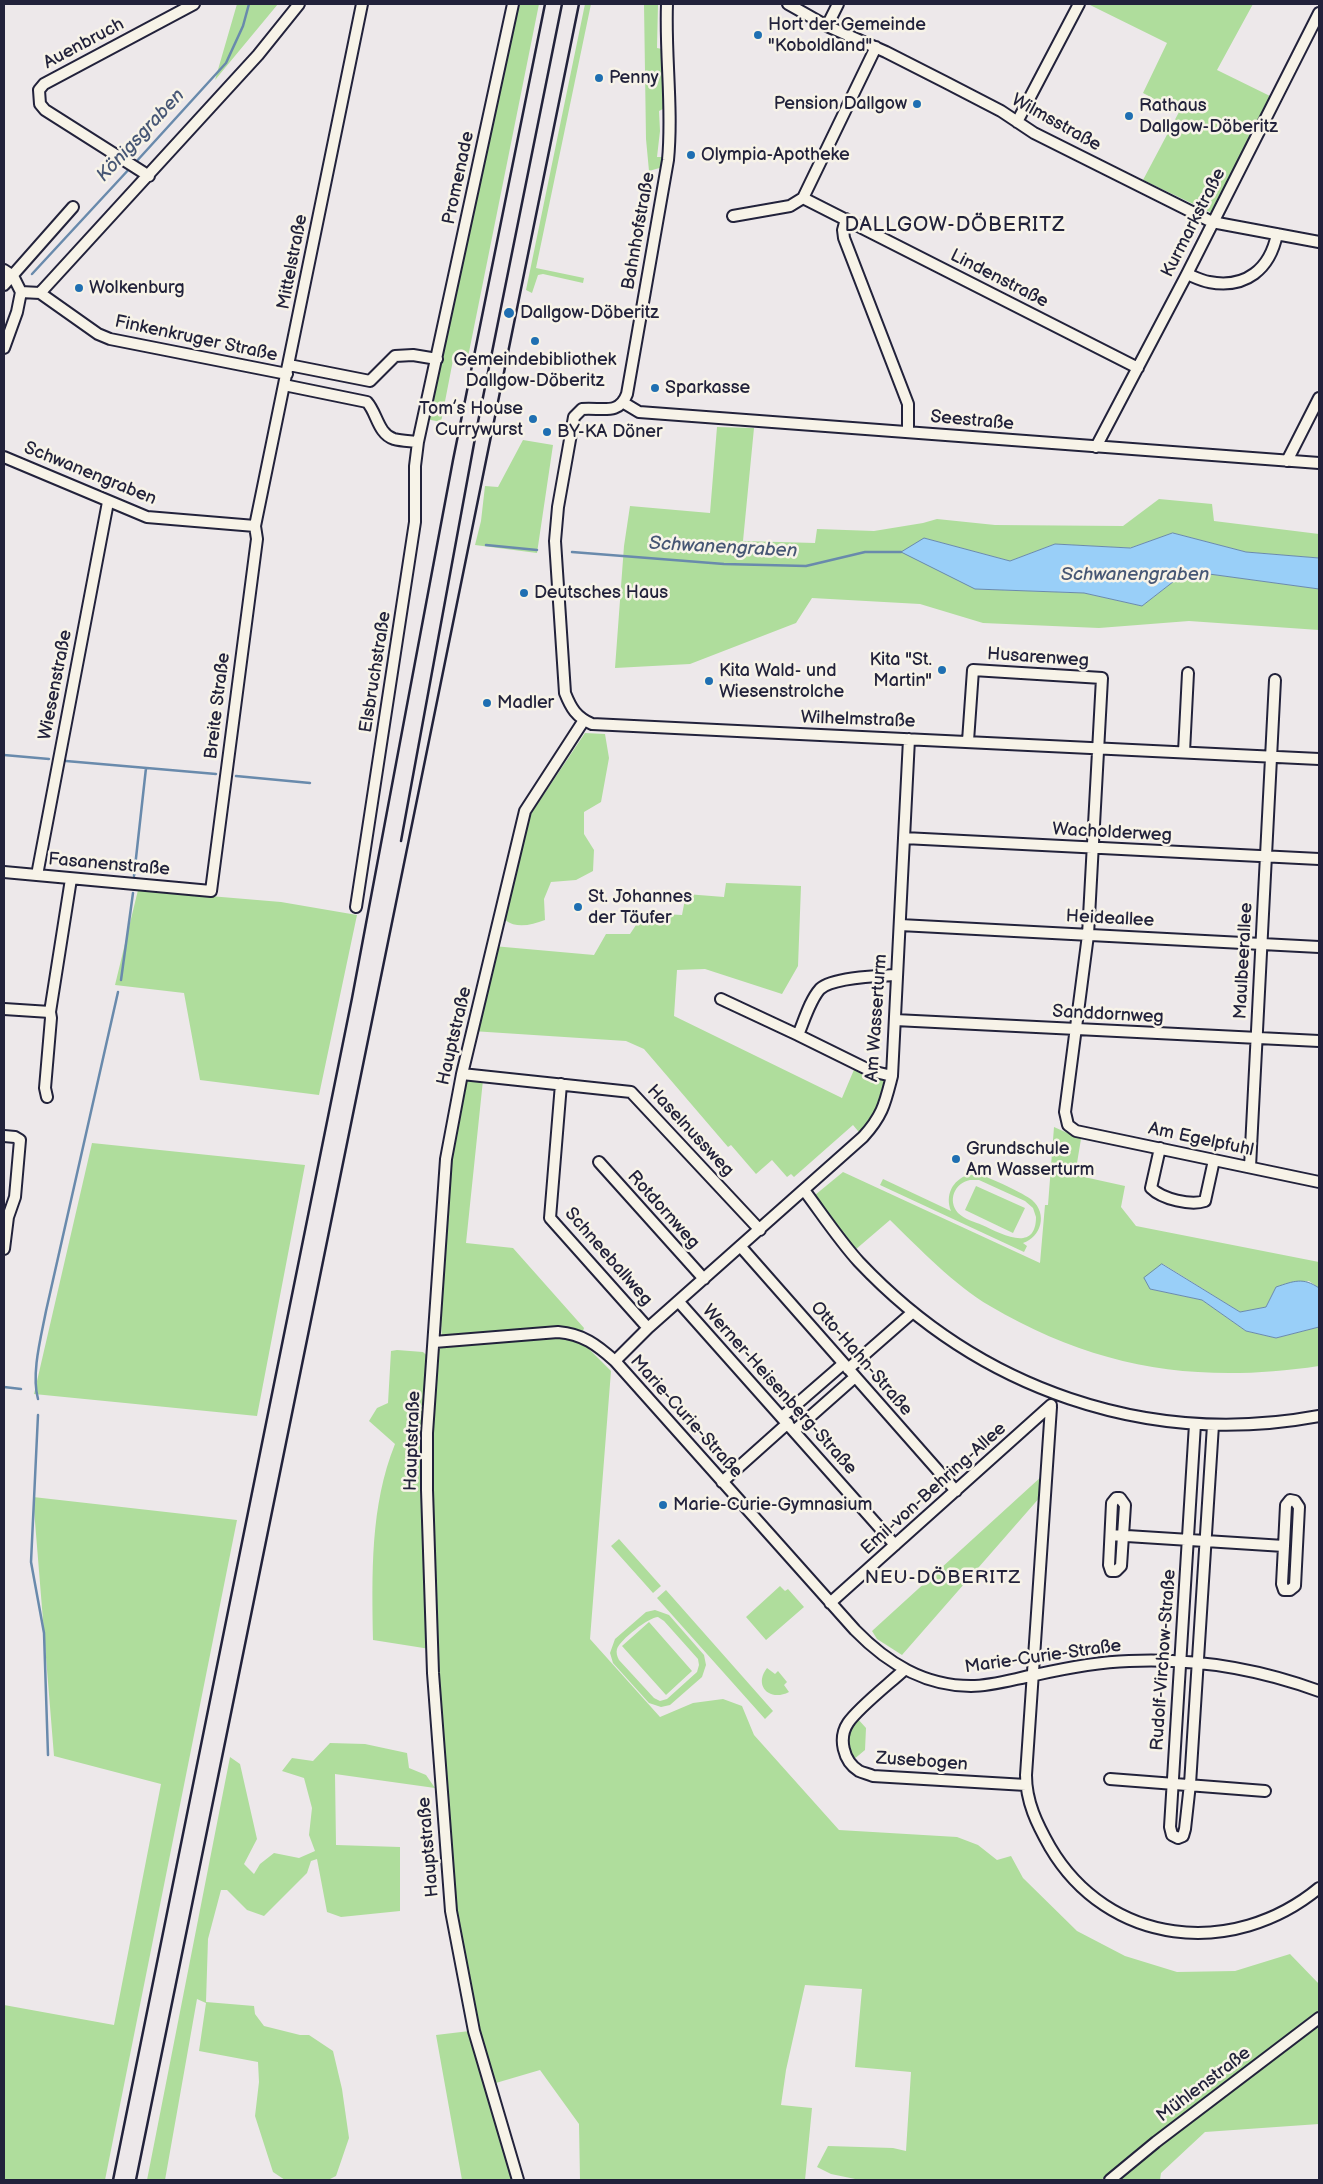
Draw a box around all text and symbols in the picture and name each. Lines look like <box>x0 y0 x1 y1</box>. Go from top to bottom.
street label: Auenbruch <box>40 14 128 74</box>
place label: Hort der Gemeinde "Koboldland" <box>768 14 926 56</box>
marker: Hort der Gemeinde "Koboldland" <box>752 29 764 41</box>
place label: Penny <box>609 67 659 89</box>
marker: Penny <box>593 72 605 84</box>
water label: Königsgraben <box>92 85 190 187</box>
street label: Wilmsstraße <box>1007 90 1105 156</box>
place label: Pension Dallgow <box>774 93 907 115</box>
place label: Rathaus Dallgow-Döberitz <box>1139 95 1278 138</box>
marker: Pension Dallgow <box>911 98 923 110</box>
marker: Rathaus Dallgow-Döberitz <box>1123 110 1135 122</box>
street label: Promenade <box>439 130 479 226</box>
place label: Olympia-Apotheke <box>701 144 850 166</box>
marker: Olympia-Apotheke <box>685 149 697 161</box>
street label: Kurmarkstraße <box>1157 165 1231 281</box>
street label: Bahnhofstraße <box>618 170 660 292</box>
street label: Mittelstraße <box>273 213 313 311</box>
district label: DALLGOW-DÖBERITZ <box>842 214 1068 238</box>
street label: Lindenstraße <box>946 245 1052 313</box>
place label: Wolkenburg <box>89 277 185 299</box>
marker: Wolkenburg <box>73 282 85 294</box>
place label: Dallgow-Döberitz <box>520 302 659 324</box>
marker: Dallgow-Döberitz <box>502 306 516 320</box>
street label: Finkenkruger Straße <box>113 311 279 367</box>
marker: Gemeindebibliothek Dallgow-Döberitz <box>529 335 541 347</box>
place label: Gemeindebibliothek Dallgow-Döberitz <box>454 349 616 392</box>
place label: Sparkasse <box>665 377 750 399</box>
marker: Sparkasse <box>649 382 661 394</box>
place label: Tom’s House Currywurst <box>419 398 523 440</box>
street label: Seestraße <box>929 407 1015 435</box>
marker: Tom’s House Currywurst <box>527 413 539 425</box>
place label: BY-KA Döner <box>557 421 662 443</box>
marker: BY-KA Döner <box>541 426 553 438</box>
street label: Schwanengraben <box>21 438 159 510</box>
water label: Schwanengraben <box>648 533 798 563</box>
water label: Schwanengraben <box>1061 564 1209 586</box>
place label: Deutsches Haus <box>534 582 668 604</box>
marker: Deutsches Haus <box>518 587 530 599</box>
street label: Elsbruchstraße <box>356 610 396 734</box>
street label: Wiesenstraße <box>35 628 77 742</box>
street label: Husarenweg <box>986 644 1090 672</box>
place label: Kita "St. Martin" <box>870 649 932 692</box>
street label: Breite Straße <box>201 651 235 761</box>
place label: Kita Wald- und Wiesenstrolche <box>719 660 844 702</box>
marker: Kita "St. Martin" <box>936 664 948 676</box>
marker: Kita Wald- und Wiesenstrolche <box>703 675 715 687</box>
place label: Madler <box>497 692 554 714</box>
marker: Madler <box>481 697 493 709</box>
street label: Wilhelmstraße <box>800 707 916 733</box>
street label: Wacholderweg <box>1052 819 1172 847</box>
street label: Fasanenstraße <box>47 849 171 881</box>
place label: St. Johannes der Täufer <box>588 886 692 929</box>
marker: St. Johannes der Täufer <box>572 901 584 913</box>
street label: Maulbeerallee <box>1230 902 1258 1020</box>
street label: Heideallee <box>1065 906 1155 932</box>
street label: Am Wasserturm <box>862 953 892 1083</box>
street label: Hauptstraße <box>433 985 477 1087</box>
street label: Sanddornweg <box>1052 1001 1164 1029</box>
street label: Haselnussweg <box>642 1081 738 1181</box>
street label: Am Egelpfuhl <box>1146 1118 1256 1162</box>
place label: Grundschule Am Wasserturm <box>966 1138 1094 1180</box>
marker: Grundschule Am Wasserturm <box>950 1153 962 1165</box>
street label: Rotdornweg <box>622 1166 704 1254</box>
street label: Schneeballweg <box>559 1203 657 1311</box>
street label: Otto-Hahn-Straße <box>805 1297 917 1421</box>
street label: Werner-Heisenberg-Straße <box>697 1301 861 1479</box>
street label: Marie-Curie-Straße <box>625 1351 747 1483</box>
street label: Hauptstraße <box>400 1390 426 1492</box>
street label: Emil-von-Behring-Allee <box>857 1418 1011 1560</box>
place label: Marie-Curie-Gymnasium <box>673 1494 872 1516</box>
marker: Marie-Curie-Gymnasium <box>657 1499 669 1511</box>
district label: NEU-DÖBERITZ <box>863 1567 1023 1589</box>
street label: Rudolf-Virchow-Straße <box>1147 1569 1181 1751</box>
street label: Marie-Curie-Straße <box>963 1635 1123 1679</box>
street label: Zusebogen <box>875 1748 969 1776</box>
street label: Hauptstraße <box>414 1796 444 1898</box>
street label: Mühlenstraße <box>1153 2043 1255 2127</box>

